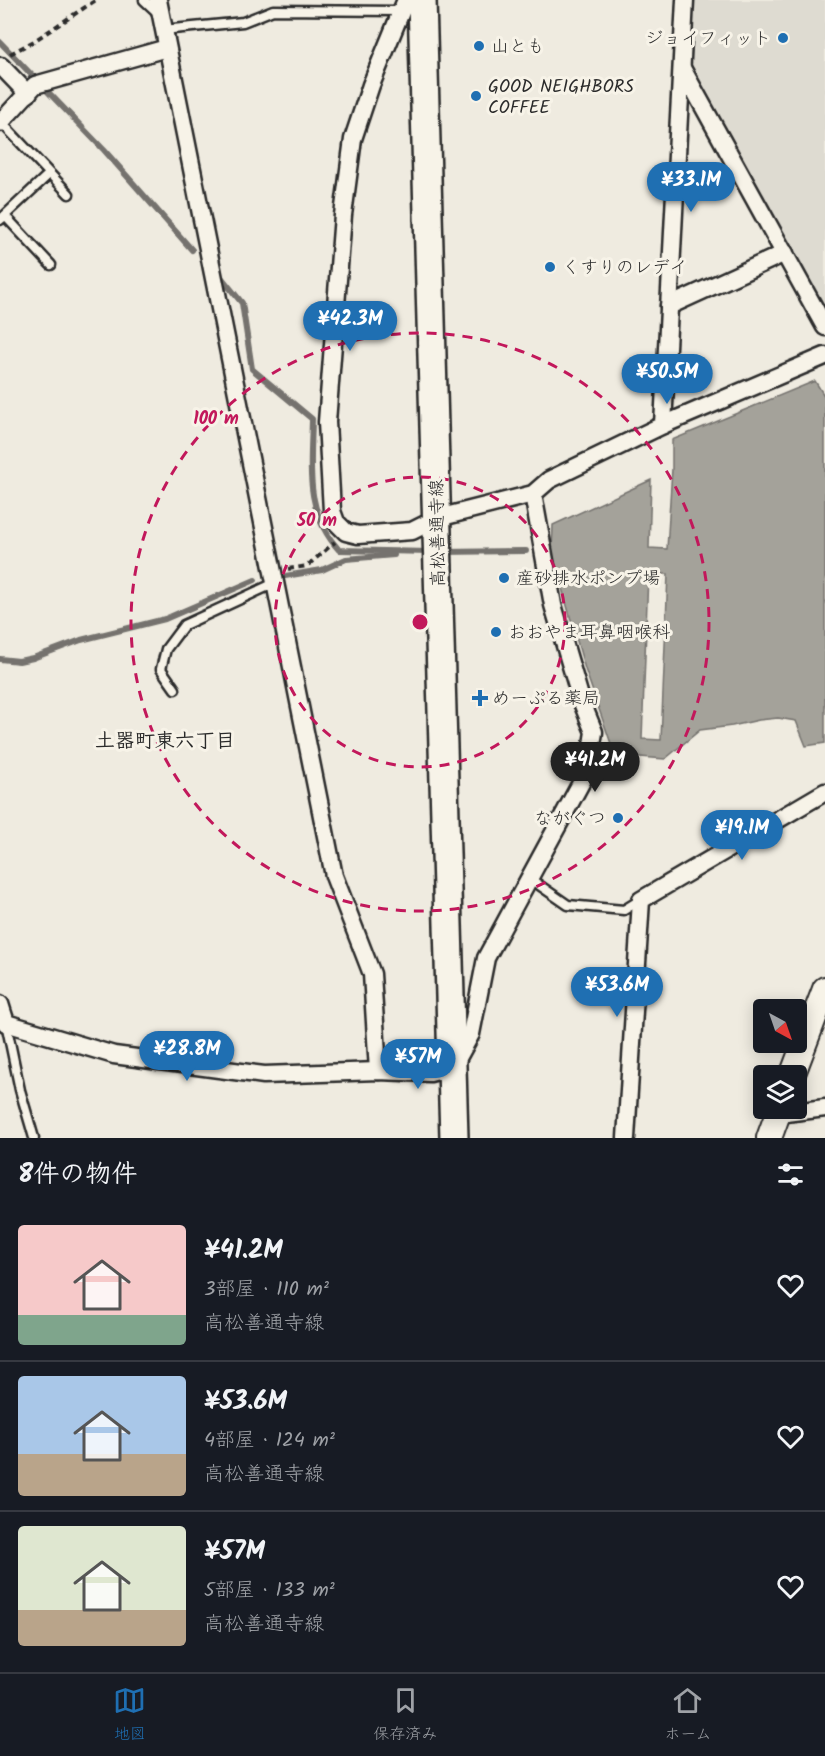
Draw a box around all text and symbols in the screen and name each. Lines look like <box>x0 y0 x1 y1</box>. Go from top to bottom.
place label: ジョイフィット <box>645 25 771 54</box>
marker: ジョイフィット <box>776 31 790 45</box>
place label: 山とも <box>491 33 545 62</box>
marker: 山とも <box>472 39 486 53</box>
place label: GOOD NEIGHBORS COFFEE <box>488 73 634 123</box>
marker: GOOD NEIGHBORS COFFEE <box>469 89 483 103</box>
pin: ¥33.1M <box>642 162 740 213</box>
text: ¥33.1M <box>661 165 721 197</box>
place label: くすりのレデイ <box>562 254 687 283</box>
marker: くすりのレデイ <box>543 260 557 274</box>
pin: ¥42.3M <box>301 301 399 352</box>
text: ¥42.3M <box>317 304 383 336</box>
pin: ¥50.5M <box>618 354 716 405</box>
text: ¥50.5M <box>636 357 698 389</box>
text: 100 m <box>193 405 239 434</box>
street label: 高松善通寺線 <box>423 479 454 587</box>
text: 50 m <box>296 507 337 536</box>
place label: 産砂排水ポンプ場 <box>516 565 660 594</box>
marker: 産砂排水ポンプ場 <box>497 571 511 585</box>
centre of rings <box>410 612 430 632</box>
place label: おおやま耳鼻咽喉科 <box>508 619 670 648</box>
marker: おおやま耳鼻咽喉科 <box>489 625 503 639</box>
place label: めーぷる薬局 <box>492 685 600 714</box>
marker: めーぷる薬局 <box>473 691 487 705</box>
district label: 土器町東六丁目 <box>95 726 235 758</box>
pin: ¥41.2M <box>546 742 644 793</box>
text: ¥41.2M <box>565 745 625 777</box>
place label: ながぐつ <box>534 805 606 834</box>
pin: ¥19.1M <box>693 810 791 861</box>
marker: ながぐつ <box>611 811 625 825</box>
text: ¥19.1M <box>715 813 769 845</box>
pin: ¥53.6M <box>568 967 666 1018</box>
text: ¥53.6M <box>585 970 649 1002</box>
north arrow <box>753 999 807 1053</box>
map controls <box>753 999 807 1119</box>
pin: ¥28.8M <box>138 1031 236 1082</box>
text: ¥28.8M <box>153 1034 221 1066</box>
pin: ¥57M <box>382 1039 454 1090</box>
text: ¥57M <box>395 1042 441 1074</box>
button: layers <box>753 1065 807 1119</box>
text: 8件の物件 <box>18 1154 137 1196</box>
icon: filters <box>774 1158 807 1191</box>
text: ¥41.2M <box>204 1230 283 1272</box>
icon: home <box>66 1249 138 1321</box>
icon: heart <box>774 1269 807 1302</box>
text: 3部屋 · 110 m² <box>204 1274 329 1306</box>
text: 高松善通寺線 <box>204 1308 324 1340</box>
text: ¥53.6M <box>204 1381 287 1423</box>
icon: home <box>66 1400 138 1472</box>
icon: heart <box>774 1420 807 1453</box>
text: 4部屋 · 124 m² <box>204 1425 335 1457</box>
text: 高松善通寺線 <box>204 1459 324 1491</box>
text: ¥57M <box>204 1531 265 1573</box>
icon: home <box>66 1550 138 1622</box>
icon: heart <box>774 1570 807 1603</box>
text: 5部屋 · 133 m² <box>204 1575 335 1607</box>
text: 高松善通寺線 <box>204 1609 324 1641</box>
tab: 地図 <box>113 1684 146 1747</box>
tab: 保存済み <box>373 1684 437 1747</box>
tab: ホーム <box>664 1684 712 1747</box>

